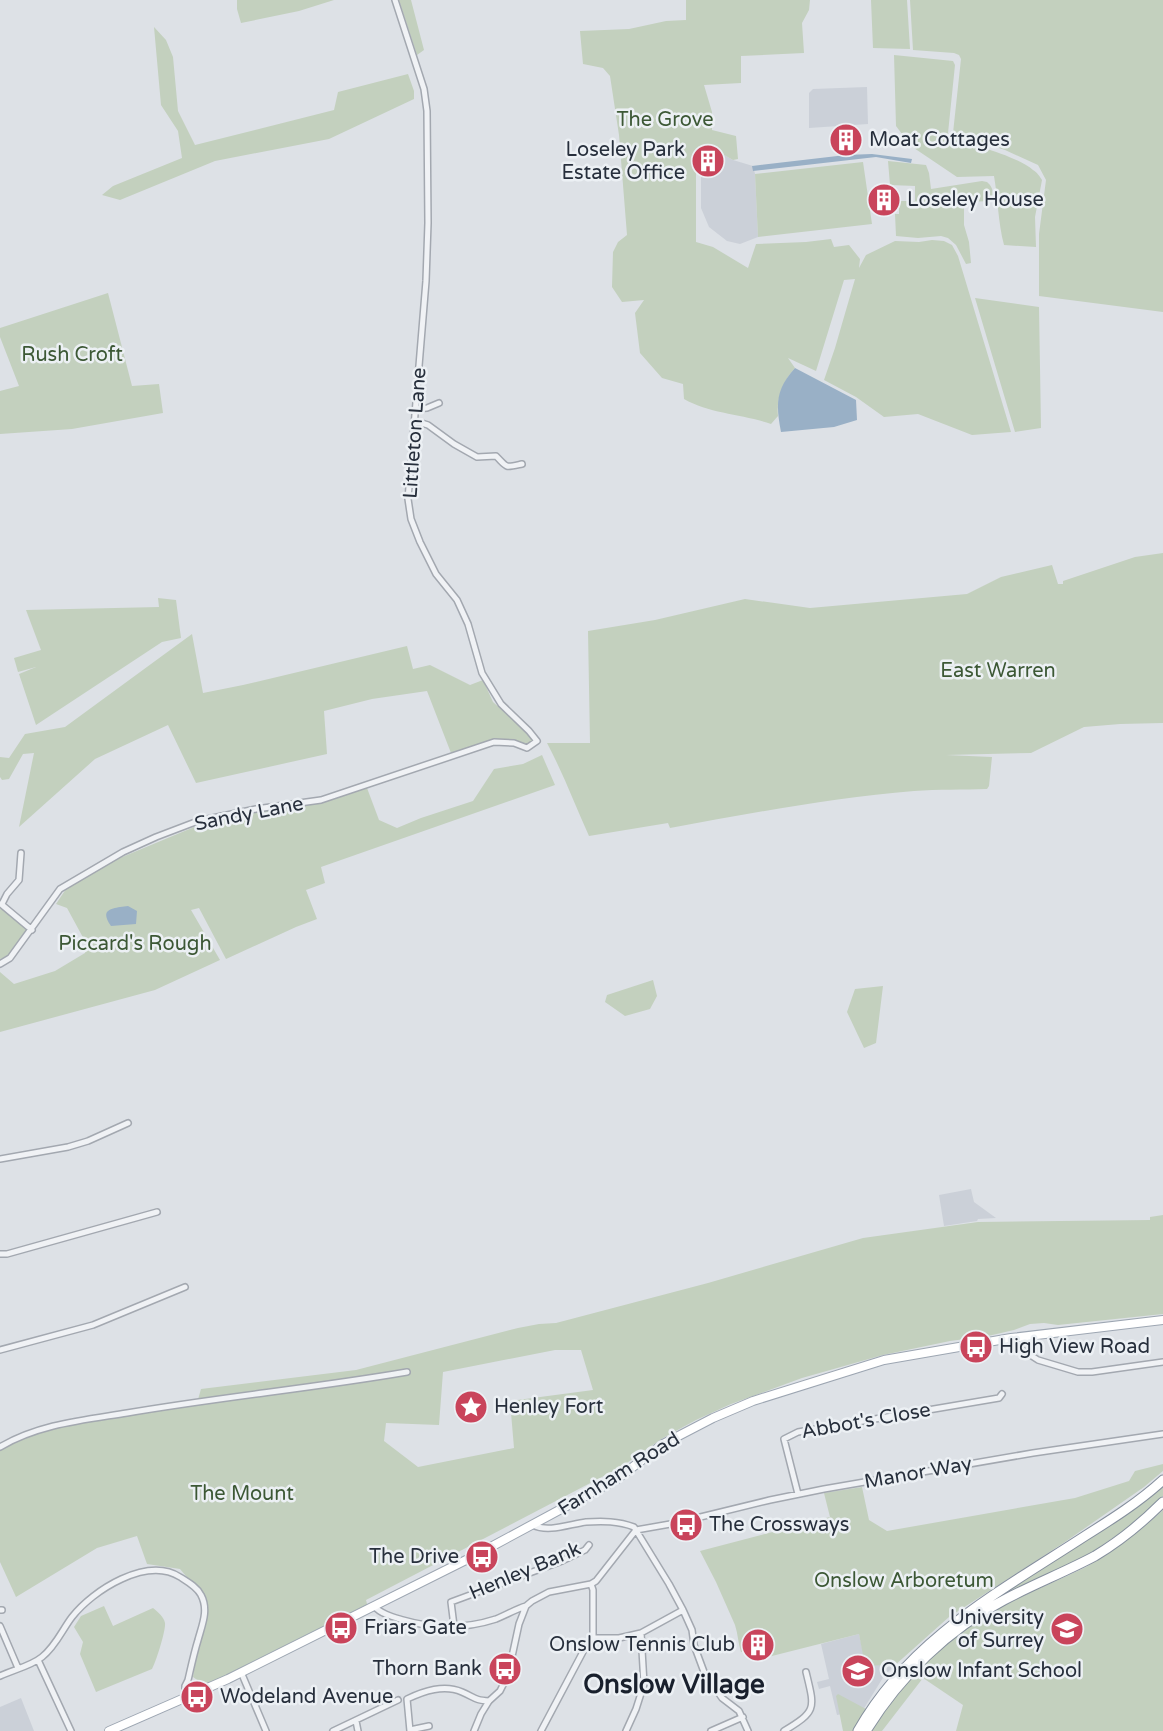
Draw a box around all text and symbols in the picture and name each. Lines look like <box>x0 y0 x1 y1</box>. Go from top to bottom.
park label: The Grove <box>616 108 714 132</box>
building icon: Moat Cottages <box>828 122 864 158</box>
place label: Moat Cottages <box>869 128 1010 152</box>
place label: Loseley Park Estate Office <box>561 138 685 185</box>
building icon: Loseley Park Estate Office <box>690 143 726 179</box>
building icon: Loseley House <box>866 182 902 218</box>
place label: Loseley House <box>907 188 1044 212</box>
park label: Rush Croft <box>21 343 123 367</box>
street label: Littleton Lane <box>398 367 432 499</box>
park label: East Warren <box>940 659 1056 683</box>
street label: Sandy Lane <box>192 792 306 836</box>
park label: Piccard's Rough <box>58 932 212 956</box>
bus stop icon: High View Road <box>958 1329 994 1365</box>
place label: High View Road <box>999 1335 1150 1359</box>
place icon: Henley Fort <box>453 1389 489 1425</box>
place label: Henley Fort <box>494 1395 604 1419</box>
street label: Abbot's Close <box>799 1398 933 1444</box>
street label: Farnham Road <box>554 1427 684 1521</box>
street label: Manor Way <box>862 1452 974 1494</box>
park label: The Mount <box>190 1482 294 1506</box>
bus stop icon: The Crossways <box>668 1507 704 1543</box>
place label: The Crossways <box>709 1513 849 1537</box>
street label: Henley Bank <box>466 1537 584 1605</box>
bus stop icon: The Drive <box>464 1539 500 1575</box>
place label: The Drive <box>369 1545 459 1569</box>
park label: Onslow Arboretum <box>814 1569 994 1593</box>
place label: University of Surrey <box>950 1606 1044 1653</box>
bus stop icon: Friars Gate <box>323 1610 359 1646</box>
school or university icon: University of Surrey <box>1049 1611 1085 1647</box>
place label: Friars Gate <box>364 1616 467 1640</box>
building icon: Onslow Tennis Club <box>740 1627 776 1663</box>
place label: Onslow Tennis Club <box>549 1633 735 1657</box>
bus stop icon: Thorn Bank <box>487 1651 523 1687</box>
school or university icon: Onslow Infant School <box>840 1653 876 1689</box>
place label: Thorn Bank <box>372 1657 482 1681</box>
place label: Onslow Infant School <box>881 1659 1082 1683</box>
district label: Onslow Village <box>583 1669 765 1700</box>
bus stop icon: Wodeland Avenue <box>179 1679 215 1715</box>
place label: Wodeland Avenue <box>220 1685 393 1709</box>

